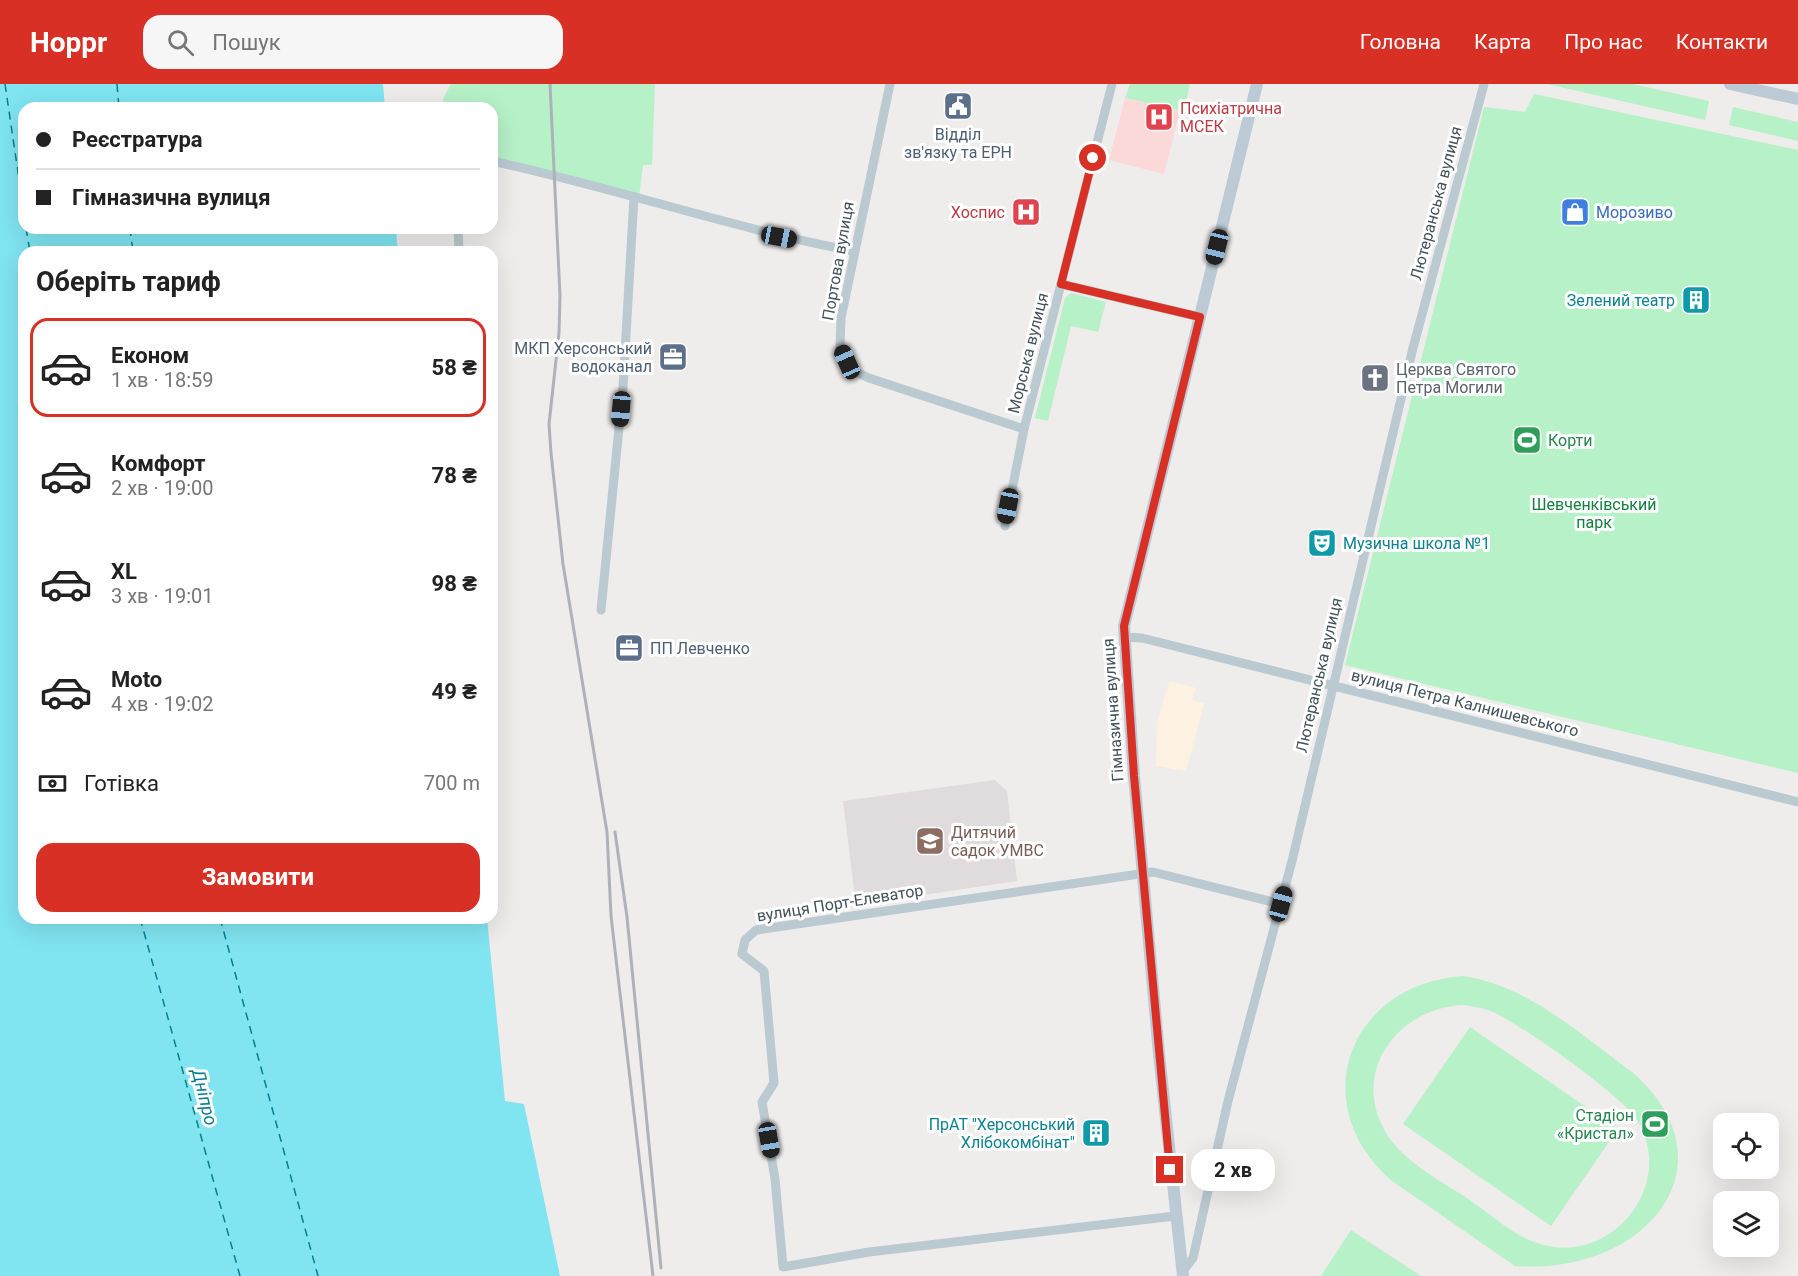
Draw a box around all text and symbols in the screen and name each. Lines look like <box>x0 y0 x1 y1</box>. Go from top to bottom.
search box <box>143 15 563 69</box>
text: Hoppr <box>30 26 107 59</box>
icon: search <box>164 26 197 59</box>
text: Пошук <box>212 30 281 55</box>
text: Головна <box>1360 30 1441 54</box>
text: Карта <box>1474 30 1531 54</box>
text: Про нас <box>1564 30 1643 54</box>
text: Контакти <box>1676 30 1768 54</box>
public building icon: Відділ зв'язку та ЕРН <box>942 90 974 122</box>
place label: Психіатрична МСЕК <box>1180 99 1282 136</box>
hospital icon: Психіатрична МСЕК <box>1143 101 1175 133</box>
street label: Лютеранська вулиця <box>1406 124 1466 282</box>
place label: Відділ зв'язку та ЕРН <box>904 125 1012 162</box>
text: Реєстратура <box>72 127 203 152</box>
route start <box>1079 144 1106 171</box>
text: Гімназична вулиця <box>72 185 270 210</box>
hospital icon: Хоспис <box>1010 196 1042 228</box>
shop icon: Морозиво <box>1559 196 1591 228</box>
street label: Портова вулиця <box>818 200 858 322</box>
place label: Хоспис <box>951 203 1005 222</box>
place label: Морозиво <box>1596 203 1673 222</box>
car <box>760 225 798 249</box>
car <box>1204 227 1230 267</box>
text: Оберіть тариф <box>36 266 221 298</box>
building icon: Зелений театр <box>1680 284 1712 316</box>
street label: Морська вулиця <box>1004 291 1052 415</box>
place label: Зелений театр <box>1567 291 1675 310</box>
place label: МКП Херсонський водоканал <box>514 339 652 376</box>
icon: car <box>39 341 93 395</box>
office icon: МКП Херсонський водоканал <box>657 341 689 373</box>
car <box>831 342 863 382</box>
text: Економ <box>111 343 189 368</box>
text: 58 ₴ <box>432 355 477 380</box>
place label: Церква Святого Петра Могили <box>1396 360 1516 397</box>
church icon: Церква Святого Петра Могили <box>1359 362 1391 394</box>
text: 1 хв · 18:59 <box>111 368 214 392</box>
car <box>610 390 632 428</box>
sports icon: Корти <box>1511 424 1543 456</box>
place label: Корти <box>1548 431 1592 450</box>
icon: car <box>39 449 93 503</box>
text: Комфорт <box>111 451 206 476</box>
text: 78 ₴ <box>432 463 477 488</box>
text: 2 хв · 19:00 <box>111 476 214 500</box>
car <box>996 487 1020 525</box>
park label: Шевченківський парк <box>1532 495 1656 532</box>
theatre icon: Музична школа №1 <box>1306 527 1338 559</box>
place label: Музична школа №1 <box>1343 534 1490 553</box>
icon: car <box>39 557 93 611</box>
text: XL <box>111 559 137 584</box>
text: 98 ₴ <box>432 571 477 596</box>
text: 3 хв · 19:01 <box>111 584 214 608</box>
street label: Лютеранська вулиця <box>1292 596 1346 754</box>
office icon: ПП Левченко <box>613 632 645 664</box>
street label: Гімназична вулиця <box>1099 638 1127 782</box>
place label: ПП Левченко <box>650 639 750 658</box>
icon: car <box>39 665 93 719</box>
street label: вулиця Петра Калнишевського <box>1349 665 1581 741</box>
text: Moto <box>111 667 162 692</box>
text: 49 ₴ <box>432 679 477 704</box>
text: 4 хв · 19:02 <box>111 692 214 716</box>
icon: cash <box>36 767 69 800</box>
text: Готівка <box>84 771 159 796</box>
text: 700 m <box>424 771 480 795</box>
place label: Дитячий садок УМВС <box>951 823 1044 860</box>
school or university icon: Дитячий садок УМВС <box>914 825 946 857</box>
button: Замовити <box>36 843 480 912</box>
street label: вулиця Порт-Елеватор <box>755 880 925 926</box>
car <box>1268 884 1294 924</box>
water label: Дніпро <box>187 1065 222 1127</box>
place label: Стадіон «Кристал» <box>1557 1106 1634 1143</box>
sports icon: Стадіон «Кристал» <box>1639 1108 1671 1140</box>
map controls <box>1713 1113 1779 1257</box>
button: locate <box>1713 1113 1779 1179</box>
place label: ПрАТ "Херсонський Хлібокомбінат" <box>929 1115 1075 1152</box>
building icon: ПрАТ "Херсонський Хлібокомбінат" <box>1080 1117 1112 1149</box>
car <box>757 1121 781 1159</box>
callout: 2 хв <box>1191 1149 1275 1191</box>
route end <box>1156 1156 1183 1183</box>
text: 2 хв <box>1214 1158 1252 1182</box>
button: layers <box>1713 1191 1779 1257</box>

